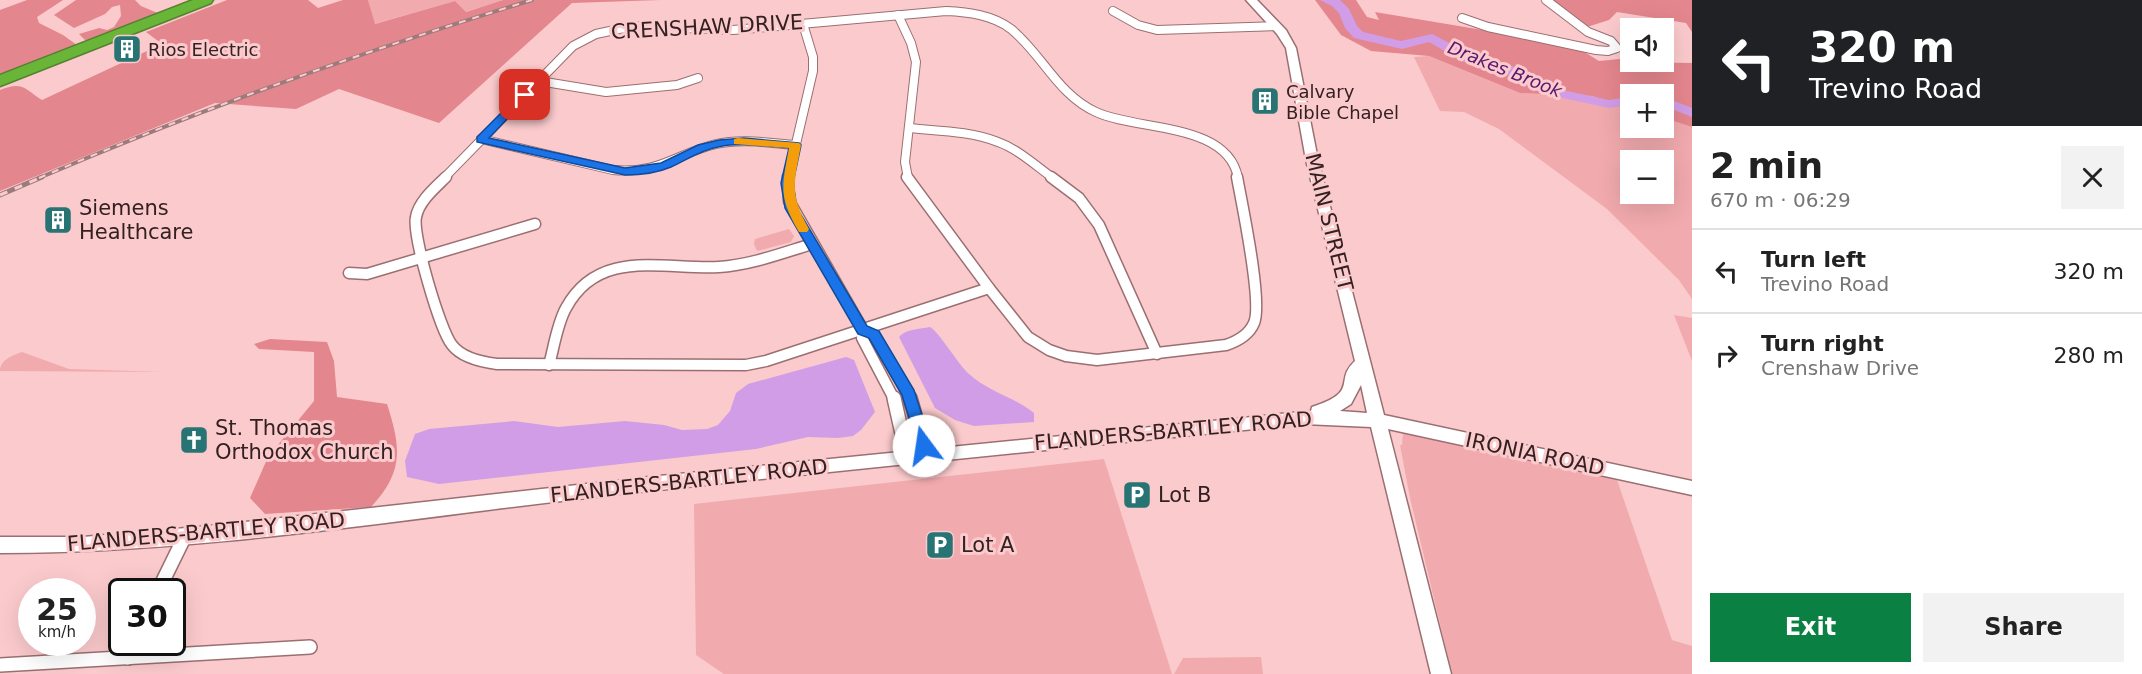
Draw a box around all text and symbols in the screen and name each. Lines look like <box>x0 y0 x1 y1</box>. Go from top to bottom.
street label: CRENSHAW DRIVE <box>610 10 804 44</box>
map controls <box>1620 18 1674 204</box>
button: sound <box>1620 18 1674 72</box>
text: 320 m <box>1809 23 1955 72</box>
icon: left <box>1710 24 1788 102</box>
building icon: Rios Electric <box>111 33 143 65</box>
water label: Drakes Brook <box>1445 37 1567 102</box>
place label: Rios Electric <box>148 39 258 60</box>
pin <box>499 69 550 120</box>
text: Trevino Road <box>1809 73 1982 104</box>
icon: arrive <box>508 78 541 111</box>
place label: Calvary Bible Chapel <box>1286 81 1399 123</box>
button: + <box>1620 84 1674 138</box>
building icon: Calvary Bible Chapel <box>1249 85 1281 117</box>
text: 2 min <box>1710 145 1823 186</box>
button: close <box>2061 146 2124 209</box>
button: − <box>1620 150 1674 204</box>
street label: MAIN STREET <box>1300 151 1358 294</box>
text: 670 m · 06:29 <box>1710 188 1851 212</box>
place label: Siemens Healthcare <box>79 196 193 244</box>
building icon: Siemens Healthcare <box>42 204 74 236</box>
text: Turn left <box>1761 247 1866 272</box>
icon: left <box>1710 255 1743 288</box>
text: 320 m <box>2054 259 2124 284</box>
text: Trevino Road <box>1761 272 1889 296</box>
text: Turn right <box>1761 331 1884 356</box>
icon: right <box>1710 339 1743 372</box>
text: 280 m <box>2054 343 2124 368</box>
text: Crenshaw Drive <box>1761 356 1919 380</box>
street label: FLANDERS-BARTLEY ROAD <box>1033 407 1313 455</box>
position arrow <box>892 414 956 478</box>
place label: St. Thomas Orthodox Church <box>215 416 394 464</box>
church icon: St. Thomas Orthodox Church <box>178 424 210 456</box>
street label: IRONIA ROAD <box>1463 428 1607 480</box>
street label: FLANDERS-BARTLEY ROAD <box>549 454 829 508</box>
parking icon: Lot B <box>1121 479 1153 511</box>
place label: Lot B <box>1158 483 1212 507</box>
street label: FLANDERS-BARTLEY ROAD <box>66 508 346 556</box>
parking icon: Lot A <box>924 529 956 561</box>
place label: Lot A <box>961 533 1015 557</box>
speed limit sign: 30 <box>108 578 186 656</box>
text: 25 <box>36 592 78 627</box>
button: Exit <box>1710 593 1911 662</box>
button: Share <box>1923 593 2124 662</box>
text: km/h <box>38 623 76 641</box>

